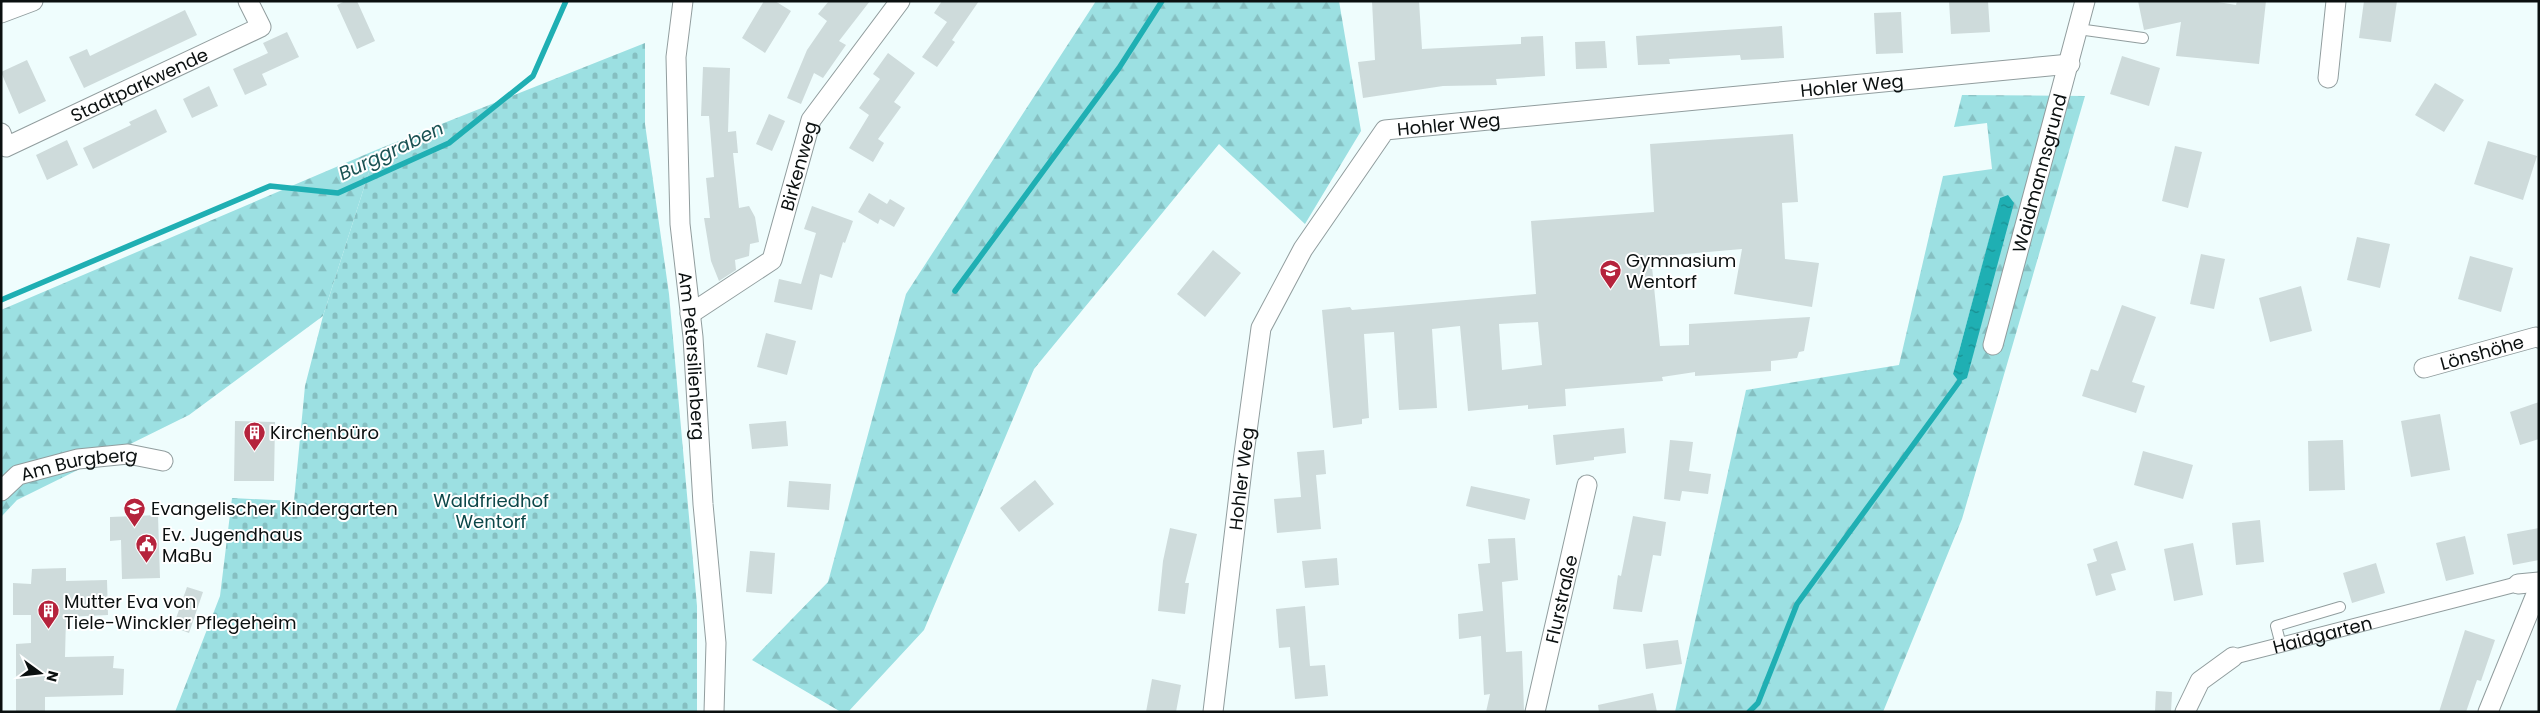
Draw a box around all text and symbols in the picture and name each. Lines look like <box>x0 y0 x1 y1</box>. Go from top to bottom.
street label: Stadtparkwende <box>66 41 212 127</box>
street label: Hohler Weg <box>1799 68 1905 102</box>
street label: Waidmannsgrund <box>2006 91 2072 255</box>
street label: Hohler Weg <box>1396 106 1501 141</box>
water label: Burggraben <box>334 115 448 187</box>
street label: Birkenweg <box>774 118 823 214</box>
place label: Gymnasium Wentorf <box>1626 248 1736 294</box>
school or university icon: Gymnasium Wentorf <box>1598 258 1622 289</box>
street label: Am Petersilienberg <box>673 270 712 441</box>
street label: Lönshöhe <box>2437 328 2527 376</box>
building icon: Kirchenbüro <box>242 420 266 451</box>
place label: Kirchenbüro <box>270 420 379 445</box>
street label: Hohler Weg <box>1222 426 1260 532</box>
street label: Am Burgberg <box>18 441 140 486</box>
park label: Waldfriedhof Wentorf <box>433 488 549 534</box>
school or university icon: Evangelischer Kindergarten <box>123 496 147 527</box>
place label: Evangelischer Kindergarten <box>151 496 398 521</box>
place label: Ev. Jugendhaus MaBu <box>162 522 303 568</box>
public building icon: Ev. Jugendhaus MaBu <box>134 532 158 563</box>
street label: Flurstraße <box>1539 552 1583 646</box>
place label: Mutter Eva von Tiele-Winckler Pflegeheim <box>64 589 297 635</box>
building icon: Mutter Eva von Tiele-Winckler Pflegeheim <box>36 599 60 630</box>
street label: Haidgarten <box>2270 609 2374 659</box>
north arrow <box>15 648 65 698</box>
text: N <box>42 669 64 684</box>

